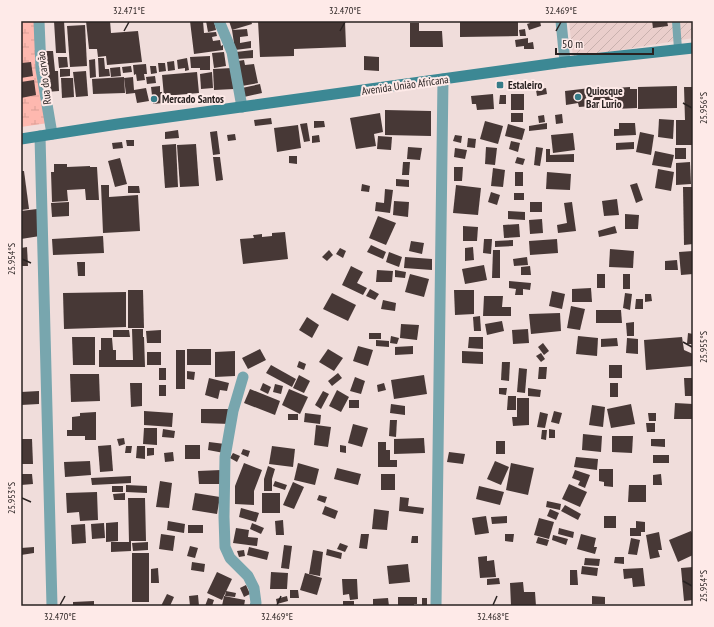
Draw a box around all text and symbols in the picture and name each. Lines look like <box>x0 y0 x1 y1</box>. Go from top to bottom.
text: 32.471°E <box>113 4 145 17</box>
text: 32.470°E <box>329 4 361 17</box>
text: 32.469°E <box>545 4 577 17</box>
scale bar <box>556 30 653 56</box>
text: 50 m <box>562 36 583 51</box>
street label: Rua do carvão <box>34 50 54 105</box>
street label: Avenida União Africana <box>361 72 449 98</box>
place label: Estaleiro <box>508 78 542 92</box>
marker: Estaleiro <box>495 80 505 90</box>
place label: Quiosque Bar Lurio <box>586 84 623 111</box>
place label: Mercado Santos <box>162 92 224 106</box>
marker: Quiosque Bar Lurio <box>573 92 583 102</box>
text: 25.956°S <box>697 92 710 124</box>
marker: Mercado Santos <box>149 94 159 104</box>
text: 25.954°S <box>5 243 18 275</box>
text: 25.955°S <box>697 331 710 363</box>
text: 25.953°S <box>5 482 18 514</box>
text: 25.954°S <box>697 570 710 602</box>
text: 32.470°E <box>44 610 76 623</box>
text: 32.469°E <box>261 610 293 623</box>
text: 32.468°E <box>477 610 509 623</box>

